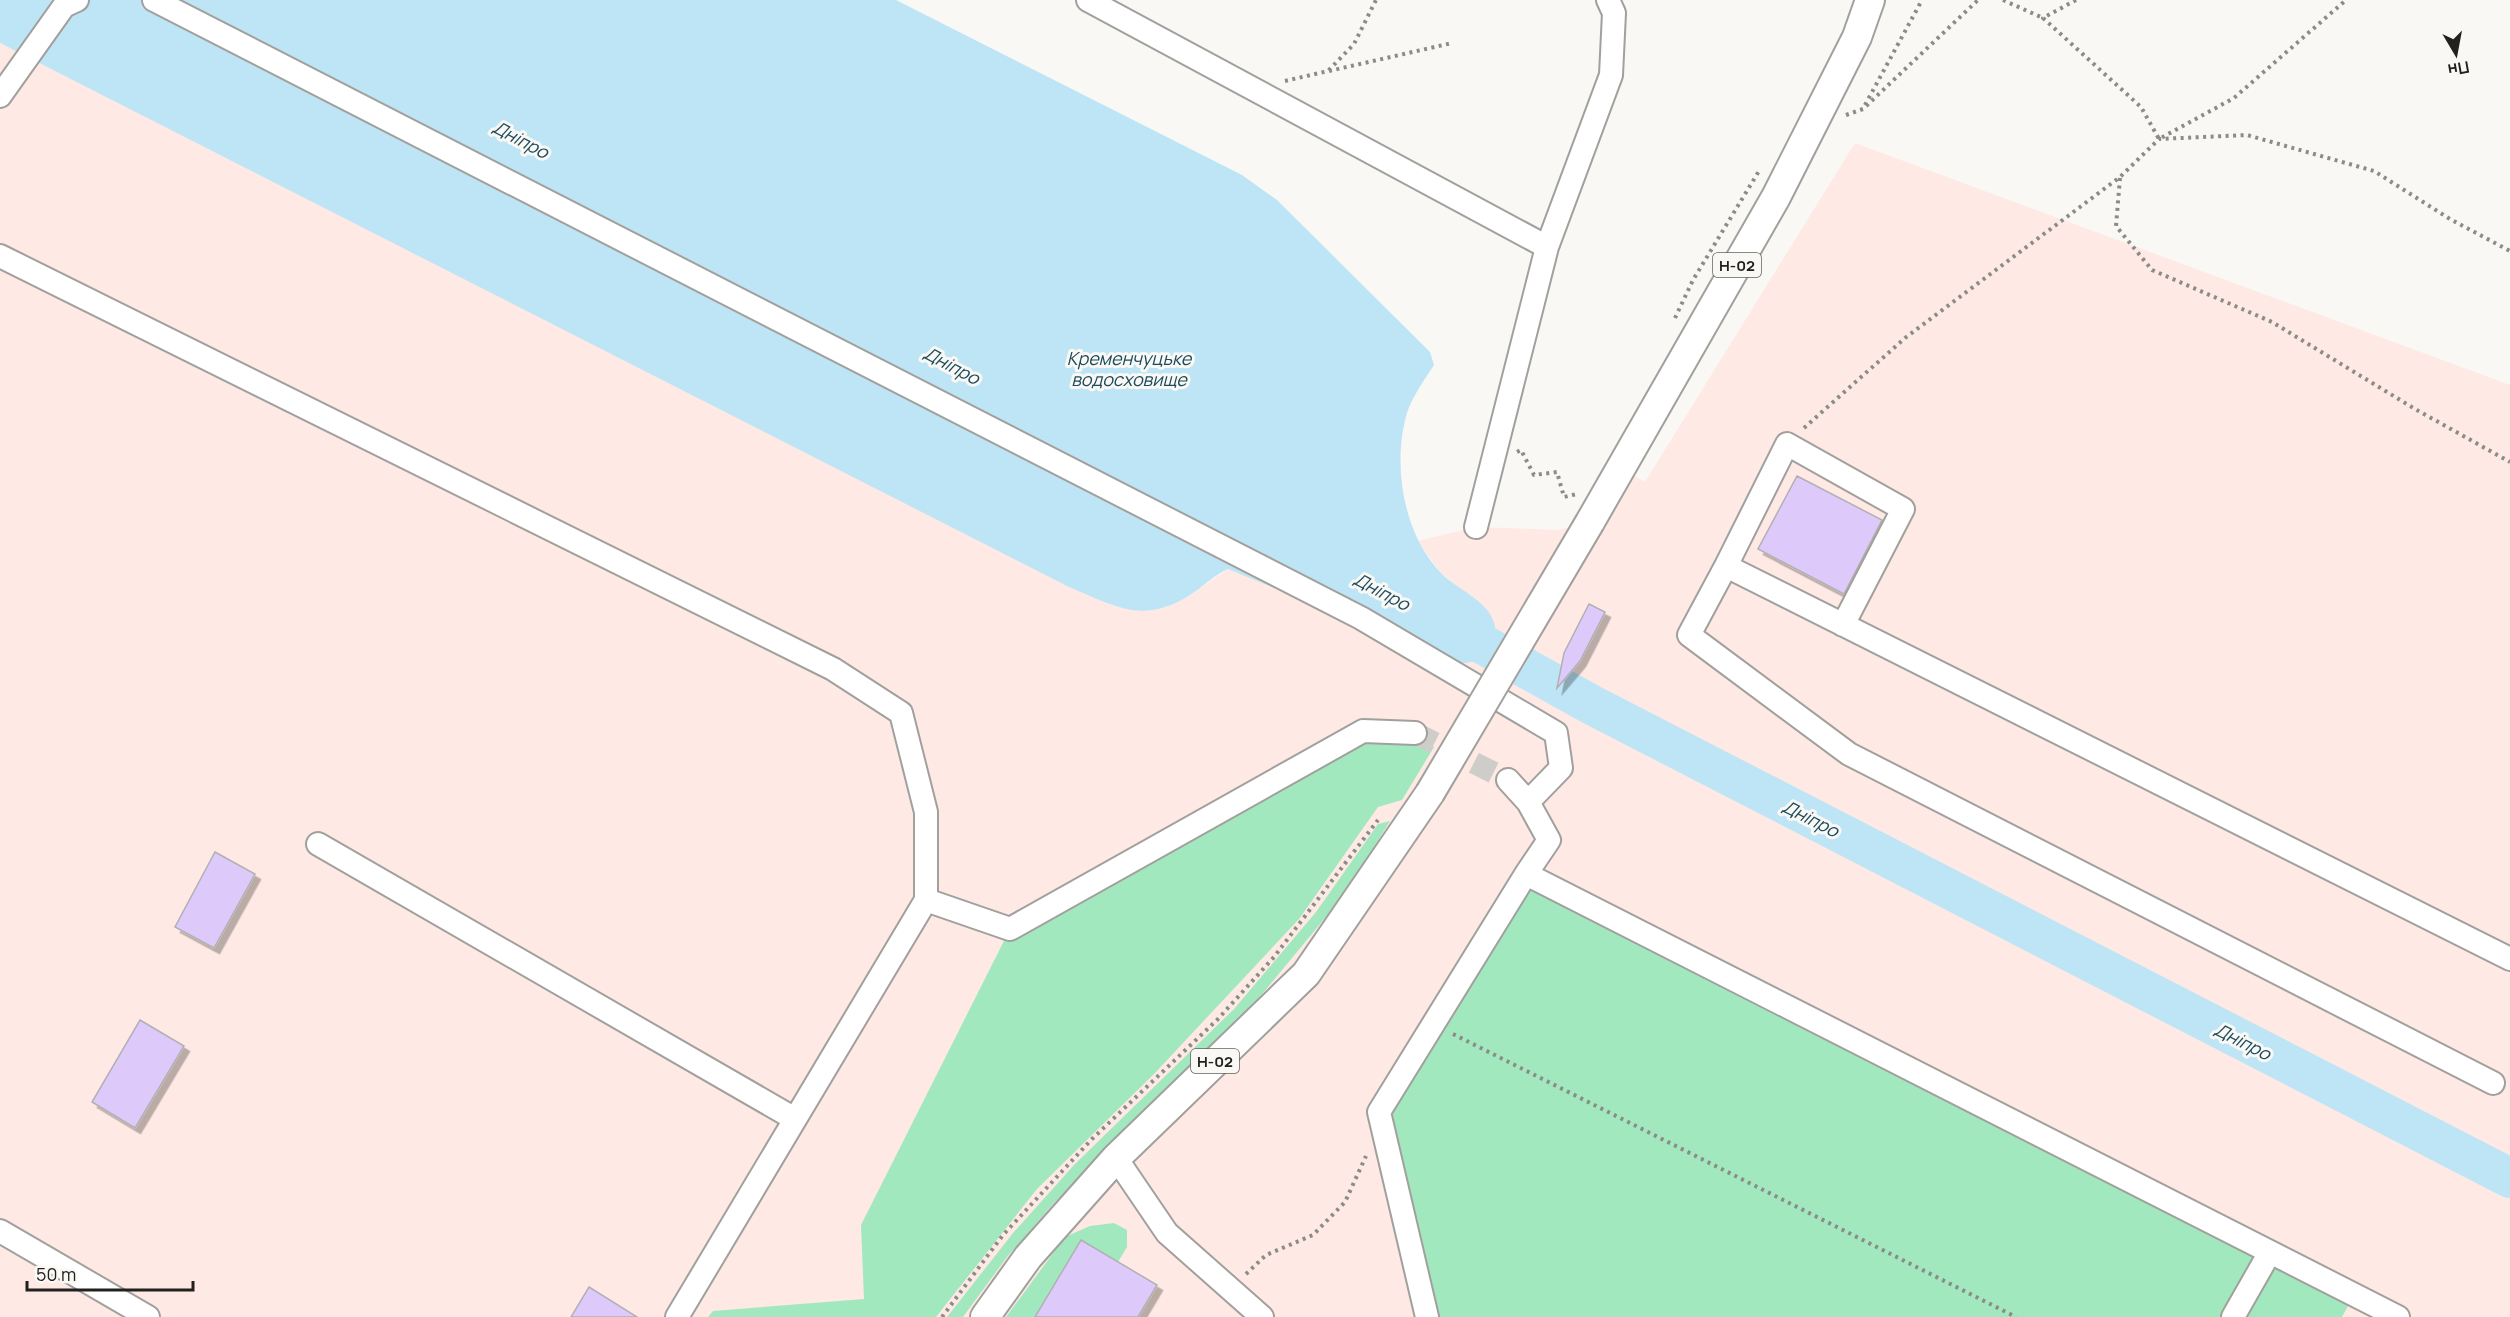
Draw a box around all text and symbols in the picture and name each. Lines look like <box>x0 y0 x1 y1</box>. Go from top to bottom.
north arrow <box>2426 24 2486 84</box>
text: Пн <box>2446 56 2471 81</box>
water label: Дніпро <box>489 114 554 164</box>
road number: Н-02 <box>1713 253 1761 277</box>
water label: Дніпро <box>920 340 985 390</box>
water label: Кременчуцьке водосховище <box>1067 346 1193 391</box>
water label: Дніпро <box>1350 566 1415 616</box>
water label: Дніпро <box>1779 794 1844 843</box>
water label: Дніпро <box>2211 1017 2276 1066</box>
road number: Н-02 <box>1191 1049 1239 1073</box>
scale bar <box>27 1254 194 1292</box>
text: 50 m <box>36 1262 76 1286</box>

